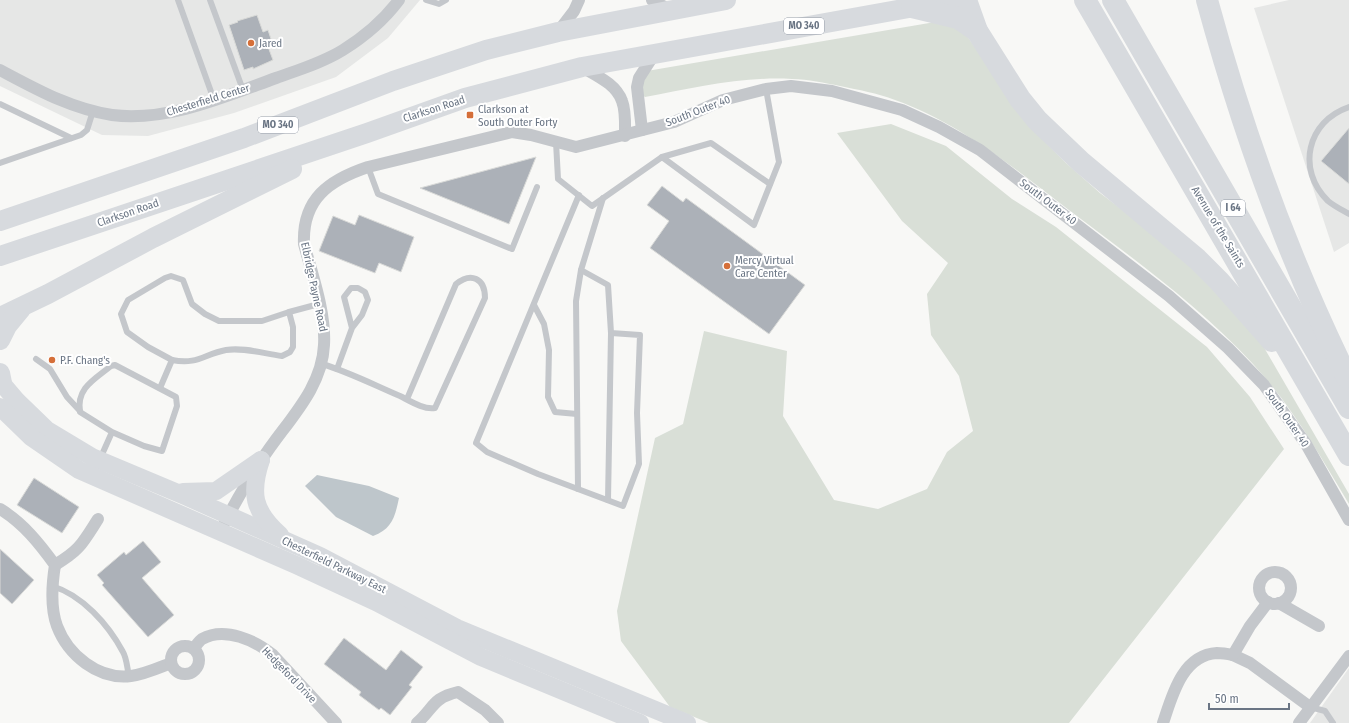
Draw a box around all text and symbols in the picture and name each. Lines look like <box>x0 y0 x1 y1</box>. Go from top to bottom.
road number: MO 340 <box>784 18 824 34</box>
place label: Jared <box>259 37 282 50</box>
marker: Jared <box>246 38 256 48</box>
street label: Chesterfield Center <box>165 81 251 119</box>
street label: Clarkson Road <box>401 93 467 125</box>
street label: South Outer 40 <box>664 93 732 129</box>
place label: Clarkson at South Outer Forty <box>478 103 558 129</box>
marker: Clarkson at South Outer Forty <box>465 110 475 120</box>
road number: MO 340 <box>258 117 298 133</box>
street label: South Outer 40 <box>1017 176 1079 228</box>
street label: Avenue of the Saints <box>1189 184 1248 270</box>
street label: Clarkson Road <box>95 196 161 230</box>
road number: I 64 <box>1221 200 1245 216</box>
street label: Elbridge Payne Road <box>298 241 330 333</box>
place label: Mercy Virtual Care Center <box>735 254 794 280</box>
marker: Mercy Virtual Care Center <box>722 261 732 271</box>
place label: P.F. Chang's <box>60 354 110 367</box>
marker: P.F. Chang's <box>47 355 57 365</box>
street label: South Outer 40 <box>1262 386 1312 450</box>
street label: Chesterfield Parkway East <box>280 534 389 596</box>
street label: Hedgeford Drive <box>259 644 319 706</box>
scale bar <box>1209 685 1289 711</box>
text: 50 m <box>1215 692 1239 706</box>

